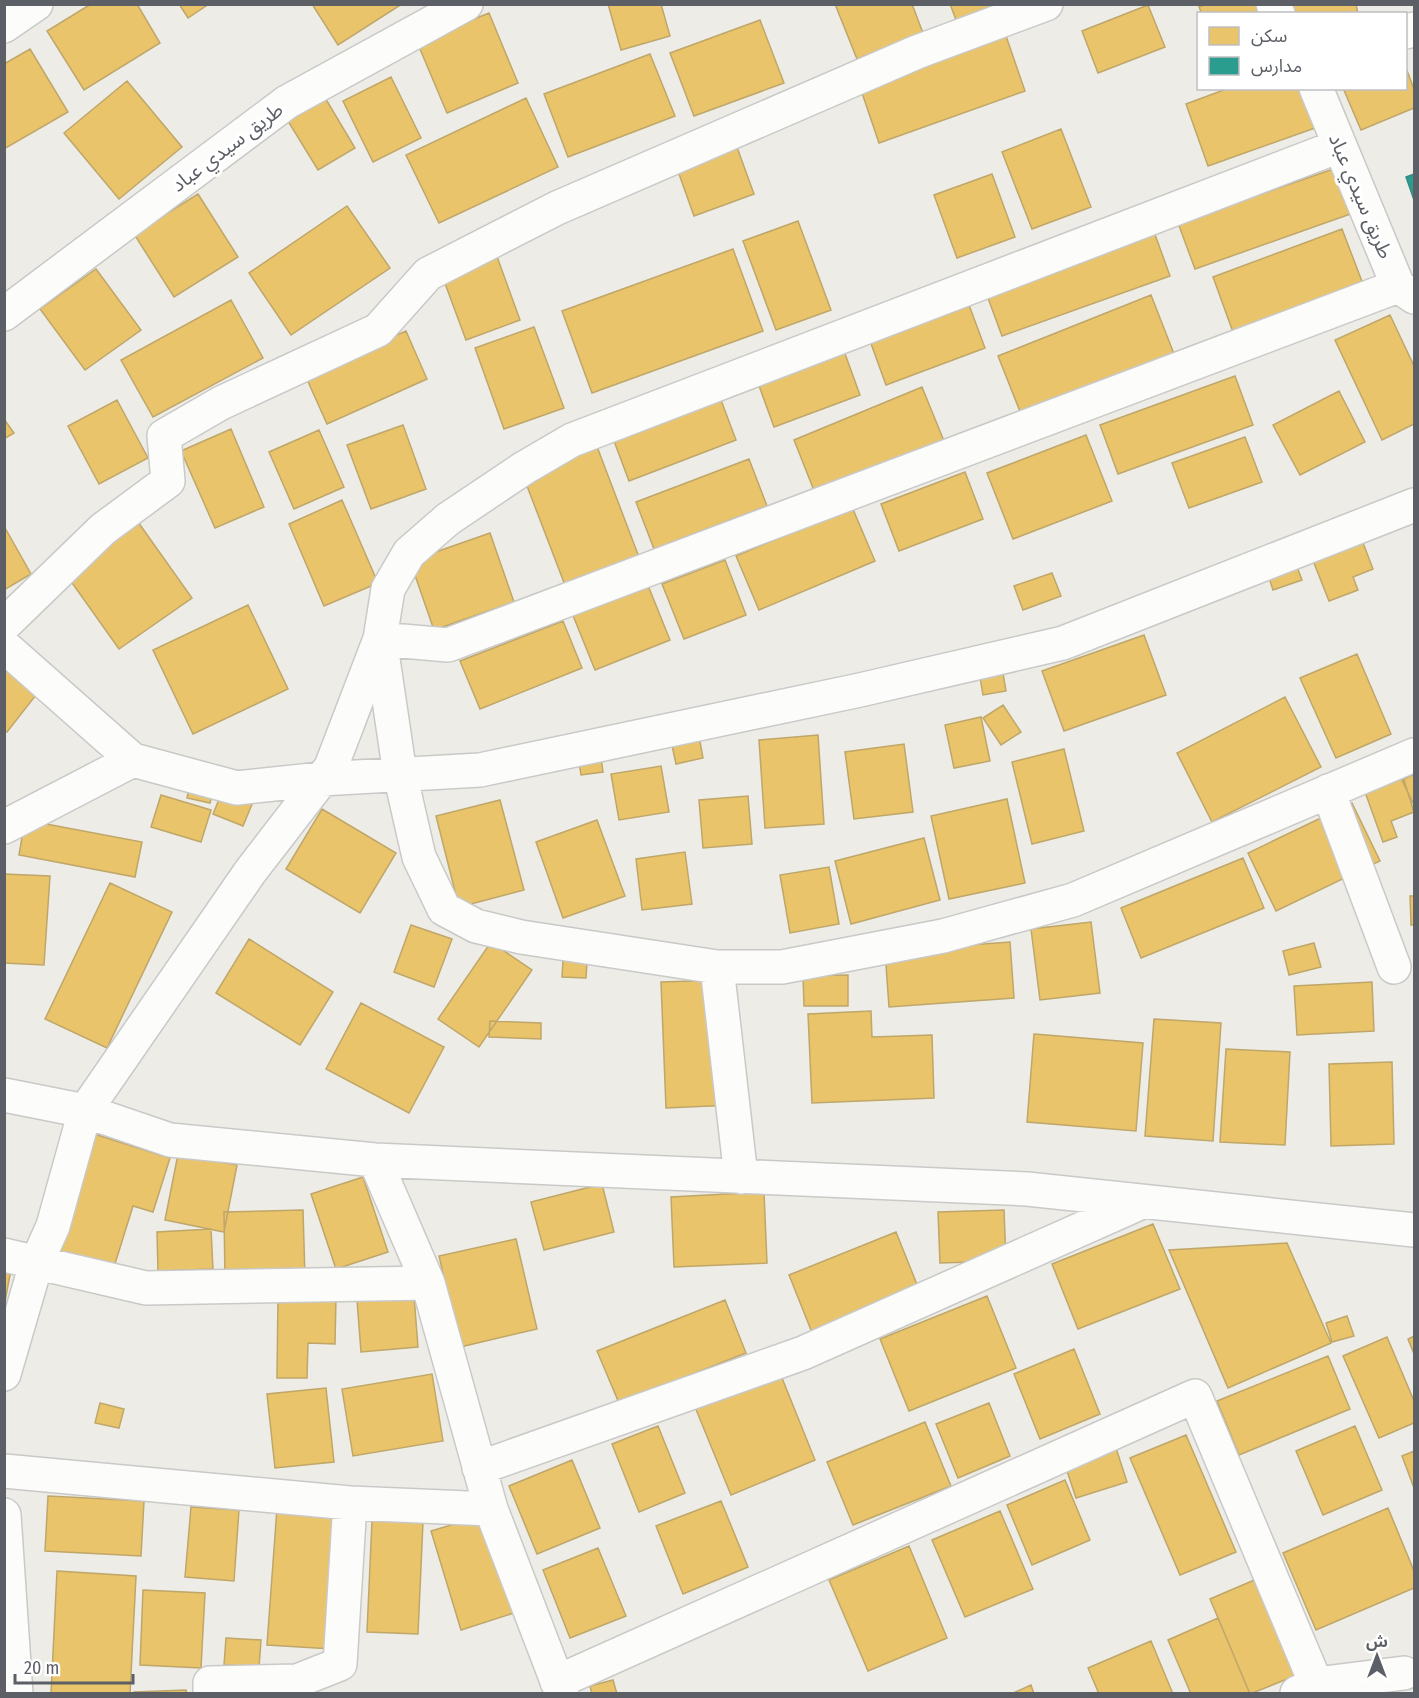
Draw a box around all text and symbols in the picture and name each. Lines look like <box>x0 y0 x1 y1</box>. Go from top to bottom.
legend <box>1197 12 1407 90</box>
text: سكن <box>1251 25 1287 47</box>
text: مدارس <box>1251 55 1302 77</box>
street label: طريق سيدي عباد <box>166 97 290 200</box>
street label: طريق سيدي عباد <box>1320 130 1398 264</box>
north arrow <box>1347 1626 1407 1686</box>
text: ش <box>1366 1632 1388 1651</box>
scale bar <box>15 1647 134 1685</box>
text: 20 m <box>24 1657 59 1679</box>

